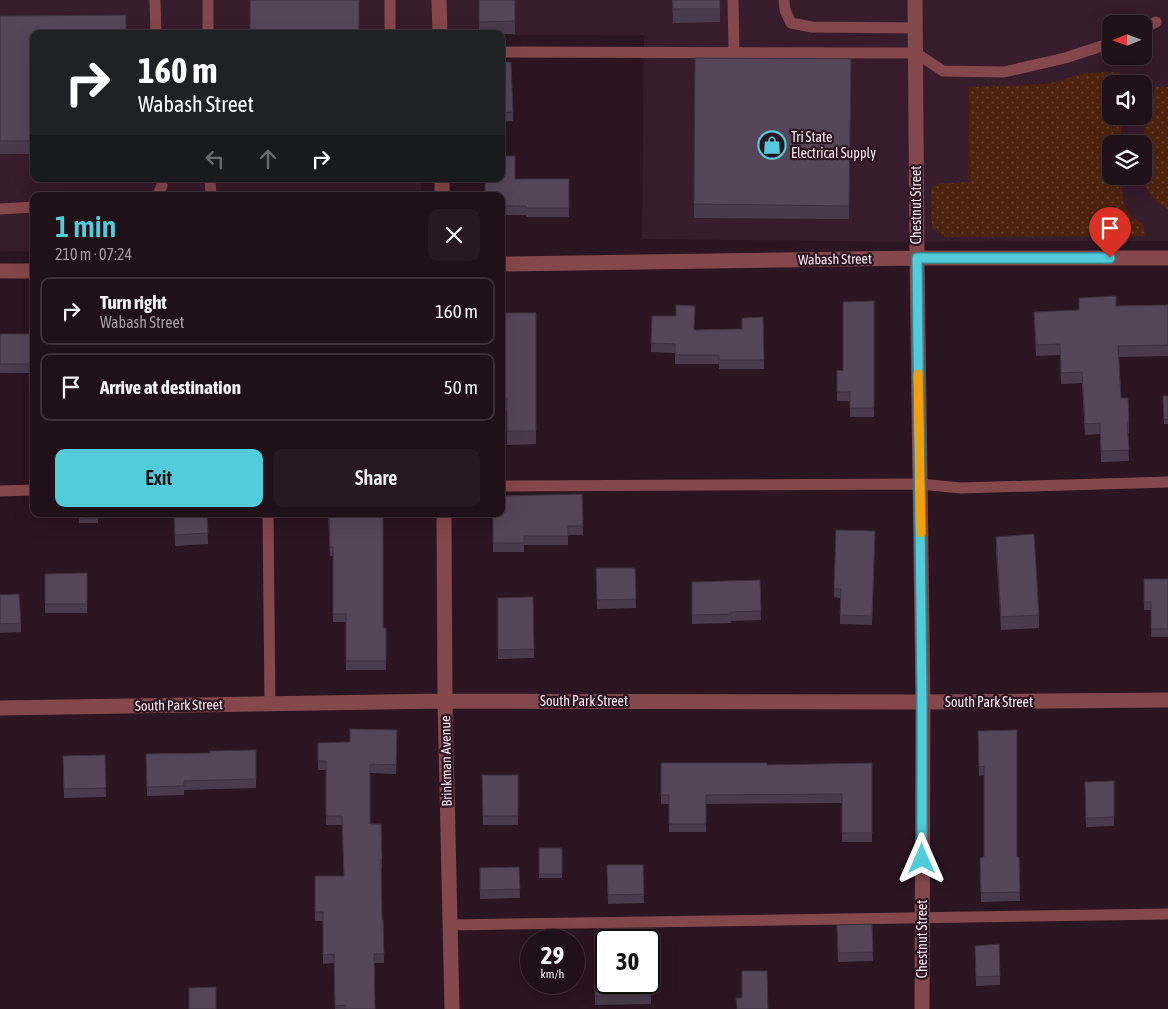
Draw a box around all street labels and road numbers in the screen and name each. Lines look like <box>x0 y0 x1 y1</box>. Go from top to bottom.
street label: Chestnut Street <box>908 166 924 244</box>
street label: Wabash Street <box>798 250 872 268</box>
street label: South Park Street <box>540 693 628 709</box>
street label: South Park Street <box>945 694 1033 710</box>
street label: South Park Street <box>135 696 223 714</box>
street label: Brinkman Avenue <box>437 715 455 807</box>
street label: Chestnut Street <box>914 900 930 978</box>

